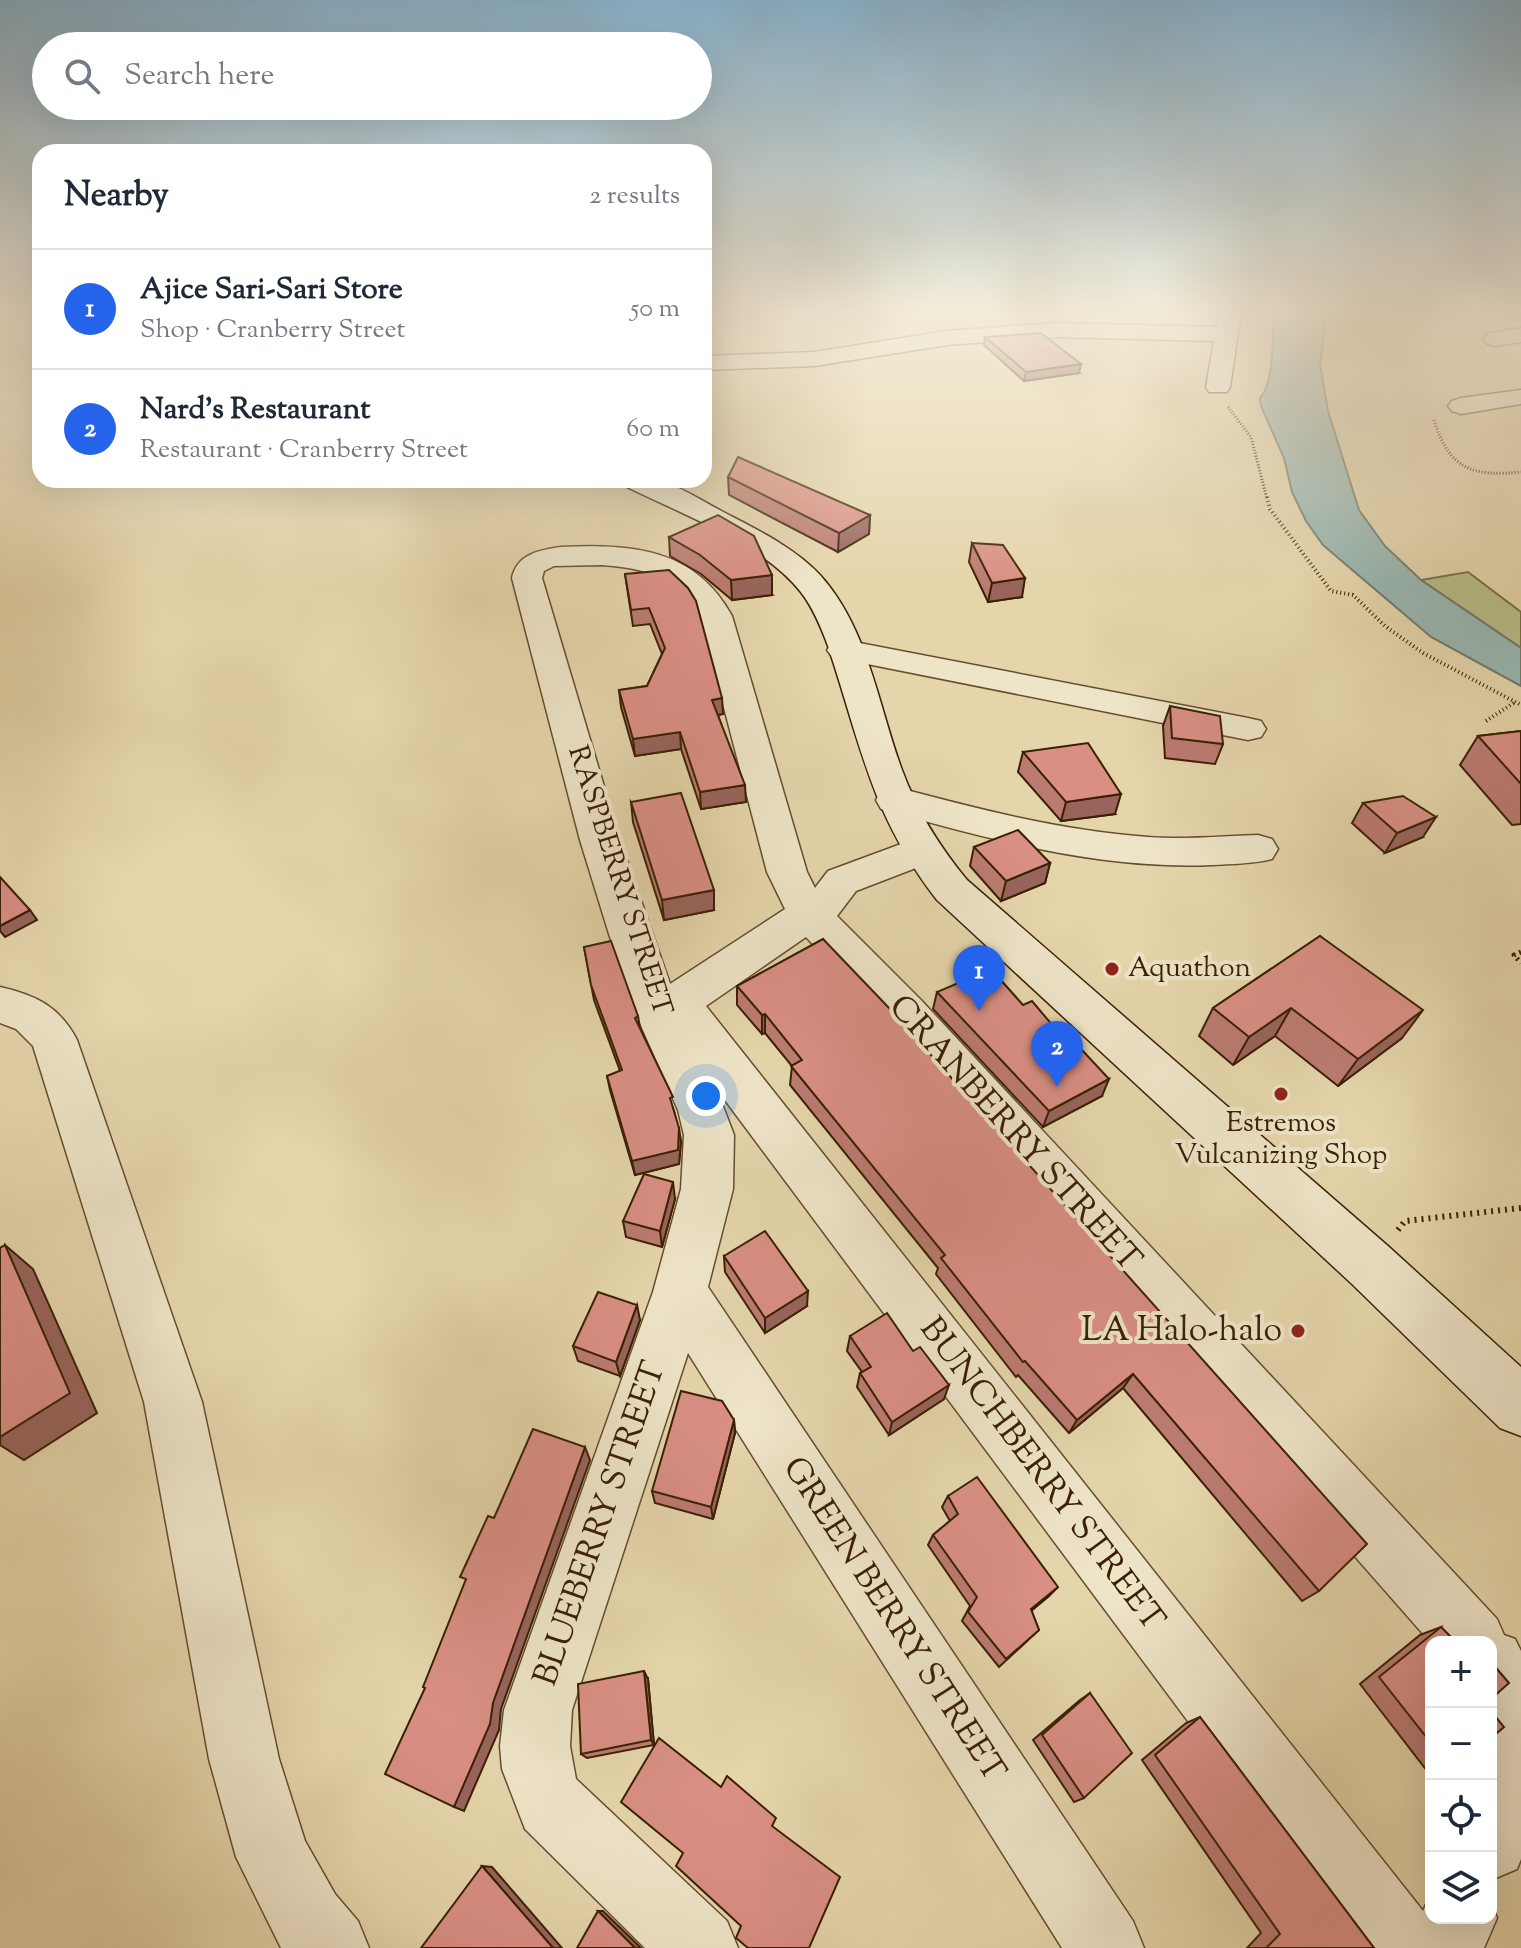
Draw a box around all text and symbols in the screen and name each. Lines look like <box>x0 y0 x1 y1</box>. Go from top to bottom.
search box <box>32 32 712 120</box>
icon: search <box>60 54 104 98</box>
text: Search here <box>124 55 274 98</box>
text: Nearby <box>64 172 169 221</box>
text: 2 results <box>589 178 680 215</box>
text: Ajice Sari-Sari Store <box>140 269 403 312</box>
text: 1 <box>86 291 94 328</box>
text: 50 m <box>630 291 680 328</box>
text: Shop · Cranberry Street <box>140 312 405 349</box>
text: Nard's Restaurant <box>140 389 370 432</box>
text: 2 <box>84 411 96 448</box>
text: 60 m <box>626 411 680 448</box>
text: Restaurant · Cranberry Street <box>140 432 468 469</box>
street label: RASPBERRY STREET <box>556 741 682 1022</box>
pin: 1 <box>953 945 1005 1011</box>
place label: Aquathon <box>1128 949 1251 989</box>
marker: Aquathon <box>1103 960 1121 978</box>
street label: CRANBERRY STREET <box>876 985 1152 1283</box>
pin: 2 <box>1031 1021 1083 1087</box>
your location <box>686 1076 726 1116</box>
marker: Estremos Vulcanizing Shop <box>1272 1085 1290 1103</box>
place label: Estremos Vulcanizing Shop <box>1175 1104 1387 1176</box>
place label: LA Halo-halo <box>1082 1307 1282 1356</box>
street label: BUNCHBERRY STREET <box>907 1308 1176 1642</box>
marker: LA Halo-halo <box>1289 1322 1307 1340</box>
street label: BLUEBERRY STREET <box>522 1355 680 1693</box>
street label: GREEN BERRY STREET <box>769 1448 1017 1792</box>
map controls <box>1425 1636 1497 1924</box>
button: + <box>1425 1636 1497 1708</box>
button: − <box>1425 1708 1497 1780</box>
button: locate <box>1425 1780 1497 1852</box>
button: layers <box>1425 1852 1497 1924</box>

